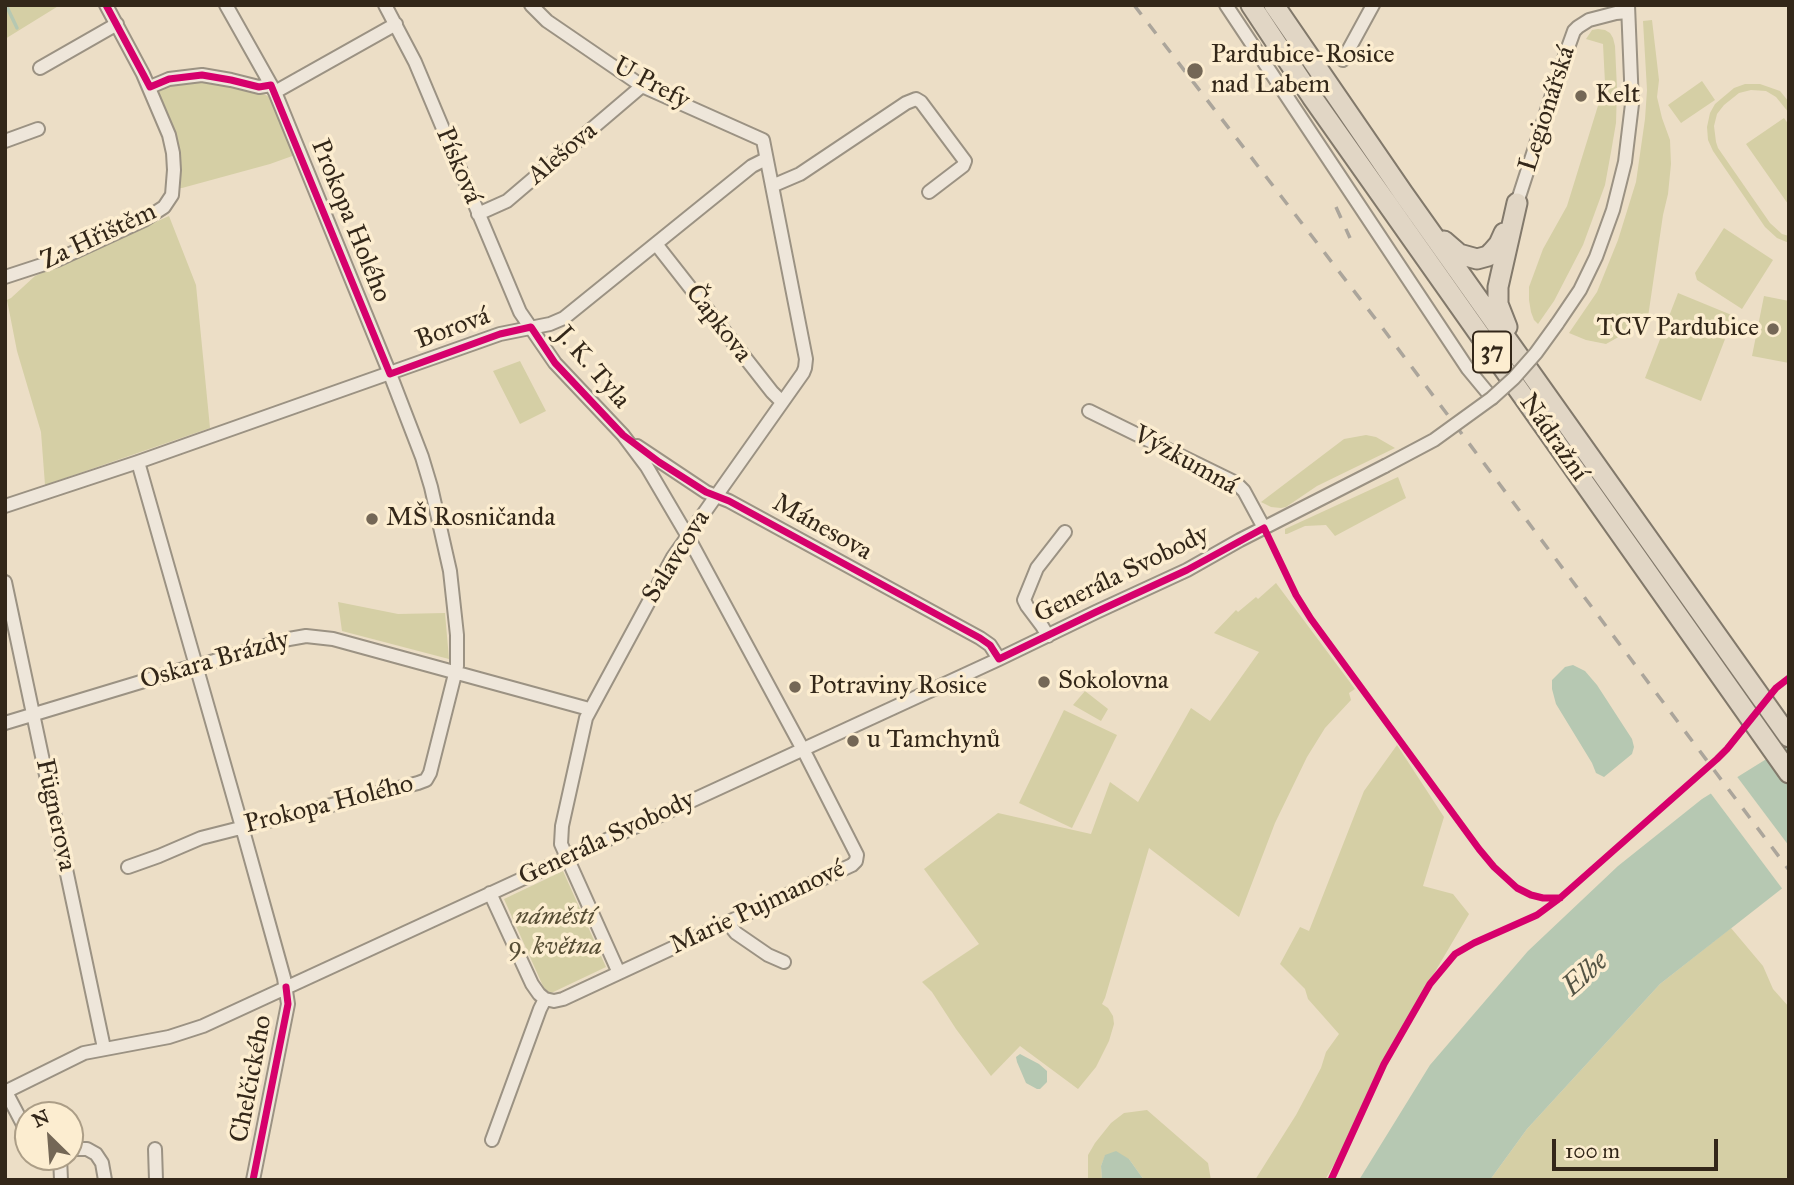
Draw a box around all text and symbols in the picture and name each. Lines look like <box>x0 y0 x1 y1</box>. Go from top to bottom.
place label: Pardubice-Rosice nad Labem <box>1211 40 1395 102</box>
street label: Legionářská <box>1513 42 1583 176</box>
street label: U Prefy <box>607 51 695 117</box>
marker: Pardubice-Rosice nad Labem <box>1185 61 1205 81</box>
place label: Kelt <box>1595 80 1640 112</box>
marker: Kelt <box>1573 88 1589 104</box>
street label: Alešova <box>522 116 604 192</box>
street label: Písková <box>428 123 488 209</box>
street label: Prokopa Holého <box>303 135 397 307</box>
street label: Za Hřištěm <box>36 197 162 277</box>
street label: Čapkova <box>678 279 758 369</box>
street label: Borová <box>412 301 494 357</box>
place label: TCV Pardubice <box>1596 313 1759 345</box>
street label: J. K. Tyla <box>548 320 636 416</box>
marker: TCV Pardubice <box>1765 321 1781 337</box>
road number: 37 <box>1473 332 1511 372</box>
street label: Nádražní <box>1512 388 1594 488</box>
street label: Výzkumná <box>1127 420 1243 502</box>
street label: Mánesova <box>767 488 877 568</box>
place label: MŠ Rosničanda <box>386 503 555 535</box>
street label: Salavcova <box>636 505 718 609</box>
marker: MŠ Rosničanda <box>364 511 380 527</box>
street label: Generála Svobody <box>1030 519 1214 631</box>
street label: Oskara Brázdy <box>137 625 293 697</box>
place label: Sokolovna <box>1058 666 1169 698</box>
place label: Potraviny Rosice <box>809 671 987 703</box>
marker: Sokolovna <box>1036 674 1052 690</box>
marker: Potraviny Rosice <box>787 679 803 695</box>
place label: u Tamchynů <box>867 725 1000 757</box>
marker: u Tamchynů <box>845 733 861 749</box>
street label: Fügnerova <box>28 756 82 874</box>
street label: Prokopa Holého <box>241 769 417 841</box>
street label: Generála Svobody <box>514 785 700 893</box>
street label: Marie Pujmanové <box>666 854 850 962</box>
park label: náměstí 9. května <box>508 902 602 964</box>
water label: Elbe <box>1556 946 1616 1004</box>
street label: Chelčického <box>224 1013 280 1145</box>
north arrow <box>14 1101 84 1171</box>
text: N <box>29 1104 53 1132</box>
scale bar <box>1556 1126 1722 1170</box>
text: 100 m <box>1565 1138 1620 1164</box>

